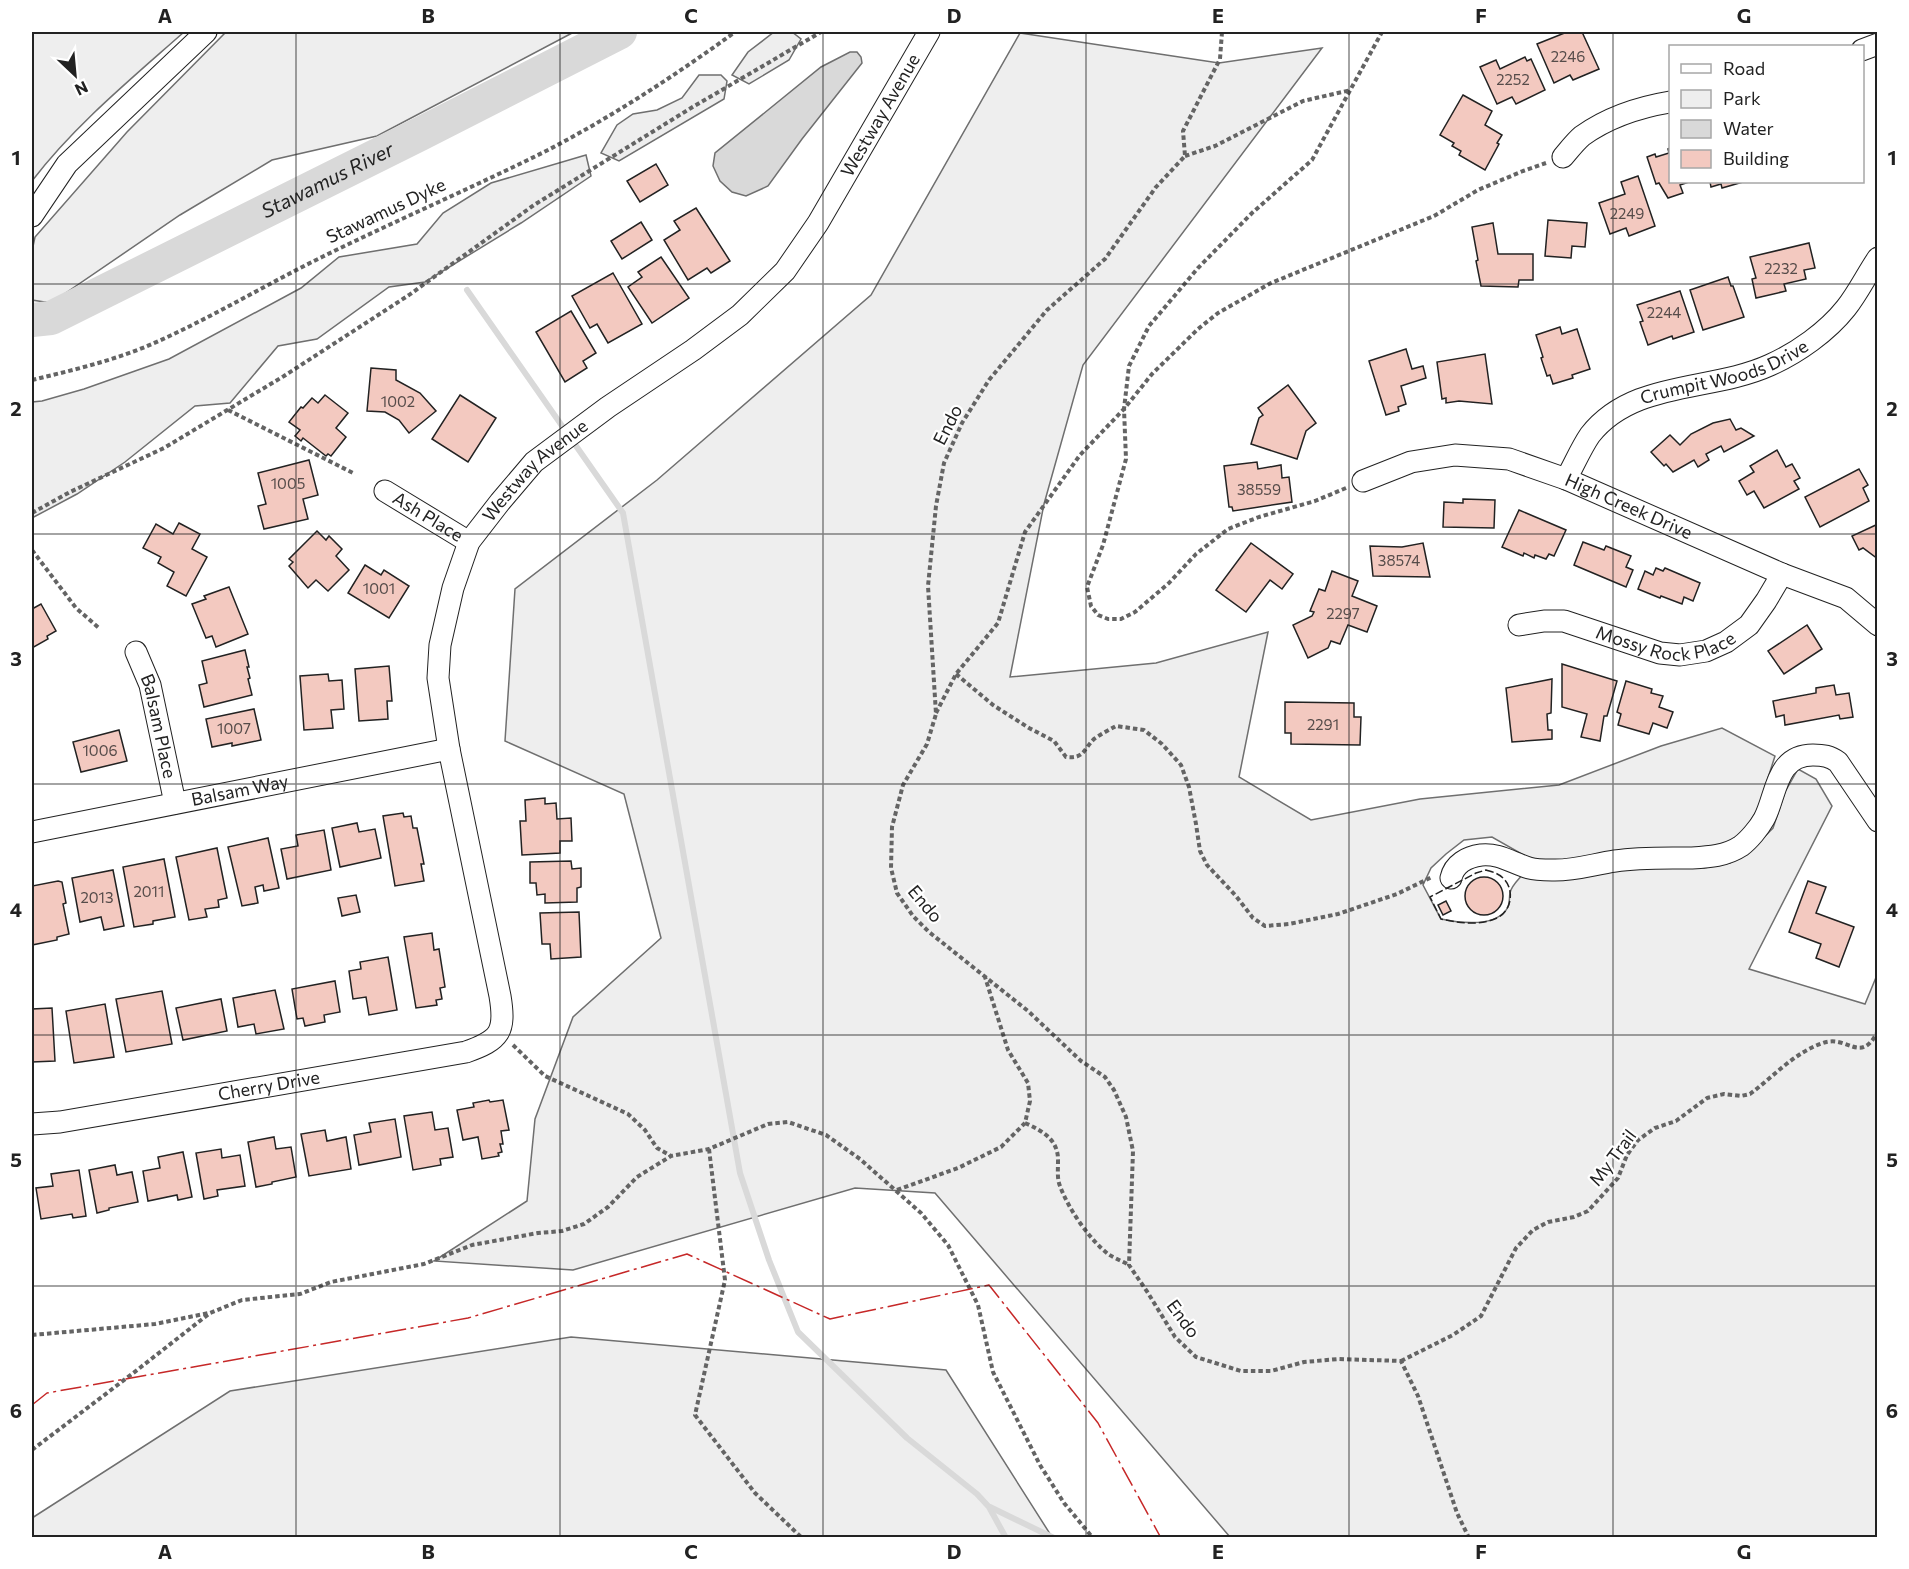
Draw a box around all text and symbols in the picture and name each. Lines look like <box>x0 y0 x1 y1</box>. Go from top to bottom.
text: A <box>158 3 172 27</box>
text: B <box>421 3 435 27</box>
text: C <box>684 3 698 27</box>
text: D <box>947 3 961 27</box>
text: E <box>1212 3 1224 27</box>
text: F <box>1475 3 1487 27</box>
text: G <box>1737 3 1751 27</box>
north arrow <box>45 45 105 105</box>
legend <box>1669 45 1864 183</box>
house number: 2246 <box>1551 47 1585 65</box>
street label: Westway Avenue <box>835 49 924 180</box>
text: Road <box>1723 57 1765 79</box>
house number: 2252 <box>1496 70 1530 88</box>
text: N <box>72 78 91 100</box>
text: Park <box>1723 87 1761 109</box>
text: Water <box>1723 117 1774 139</box>
water label: Stawamus River <box>257 136 398 222</box>
text: 1 <box>11 145 21 169</box>
text: 1 <box>1887 145 1897 169</box>
text: Building <box>1723 147 1789 169</box>
street label: Stawamus Dyke <box>322 173 449 247</box>
house number: 2249 <box>1610 204 1644 222</box>
house number: 2232 <box>1764 259 1798 277</box>
house number: 2244 <box>1647 303 1681 321</box>
street label: Crumpit Woods Drive <box>1637 334 1812 408</box>
house number: 1002 <box>381 392 415 410</box>
text: 2 <box>10 396 22 420</box>
text: 2 <box>1886 396 1898 420</box>
street label: Endo <box>928 401 966 448</box>
street label: Westway Avenue <box>477 414 591 525</box>
street label: High Creek Drive <box>1562 468 1696 543</box>
house number: 1005 <box>271 474 305 492</box>
house number: 38559 <box>1237 480 1281 498</box>
street label: Ash Place <box>389 486 467 546</box>
house number: 38574 <box>1378 551 1420 569</box>
house number: 1001 <box>363 579 395 597</box>
house number: 2297 <box>1326 604 1360 622</box>
street label: Mossy Rock Place <box>1593 620 1740 665</box>
text: 3 <box>10 646 22 670</box>
text: 3 <box>1886 646 1898 670</box>
street label: Balsam Place <box>137 670 181 780</box>
house number: 2291 <box>1307 715 1339 733</box>
house number: 1007 <box>217 719 251 737</box>
house number: 1006 <box>82 741 118 759</box>
street label: Balsam Way <box>189 769 290 810</box>
street label: Endo <box>904 880 948 927</box>
house number: 2011 <box>134 882 164 900</box>
house number: 2013 <box>80 888 114 906</box>
text: 4 <box>10 897 22 921</box>
text: 4 <box>1886 897 1898 921</box>
street label: Cherry Drive <box>216 1065 321 1105</box>
street label: My Trail <box>1584 1125 1641 1190</box>
text: 5 <box>10 1147 22 1171</box>
text: 5 <box>1886 1147 1898 1171</box>
street label: Endo <box>1163 1295 1205 1342</box>
text: 6 <box>10 1398 22 1422</box>
text: 6 <box>1886 1398 1898 1422</box>
text: A <box>158 1539 172 1563</box>
text: B <box>421 1539 435 1563</box>
text: C <box>684 1539 698 1563</box>
text: D <box>947 1539 961 1563</box>
text: E <box>1212 1539 1224 1563</box>
text: F <box>1475 1539 1487 1563</box>
text: G <box>1737 1539 1751 1563</box>

